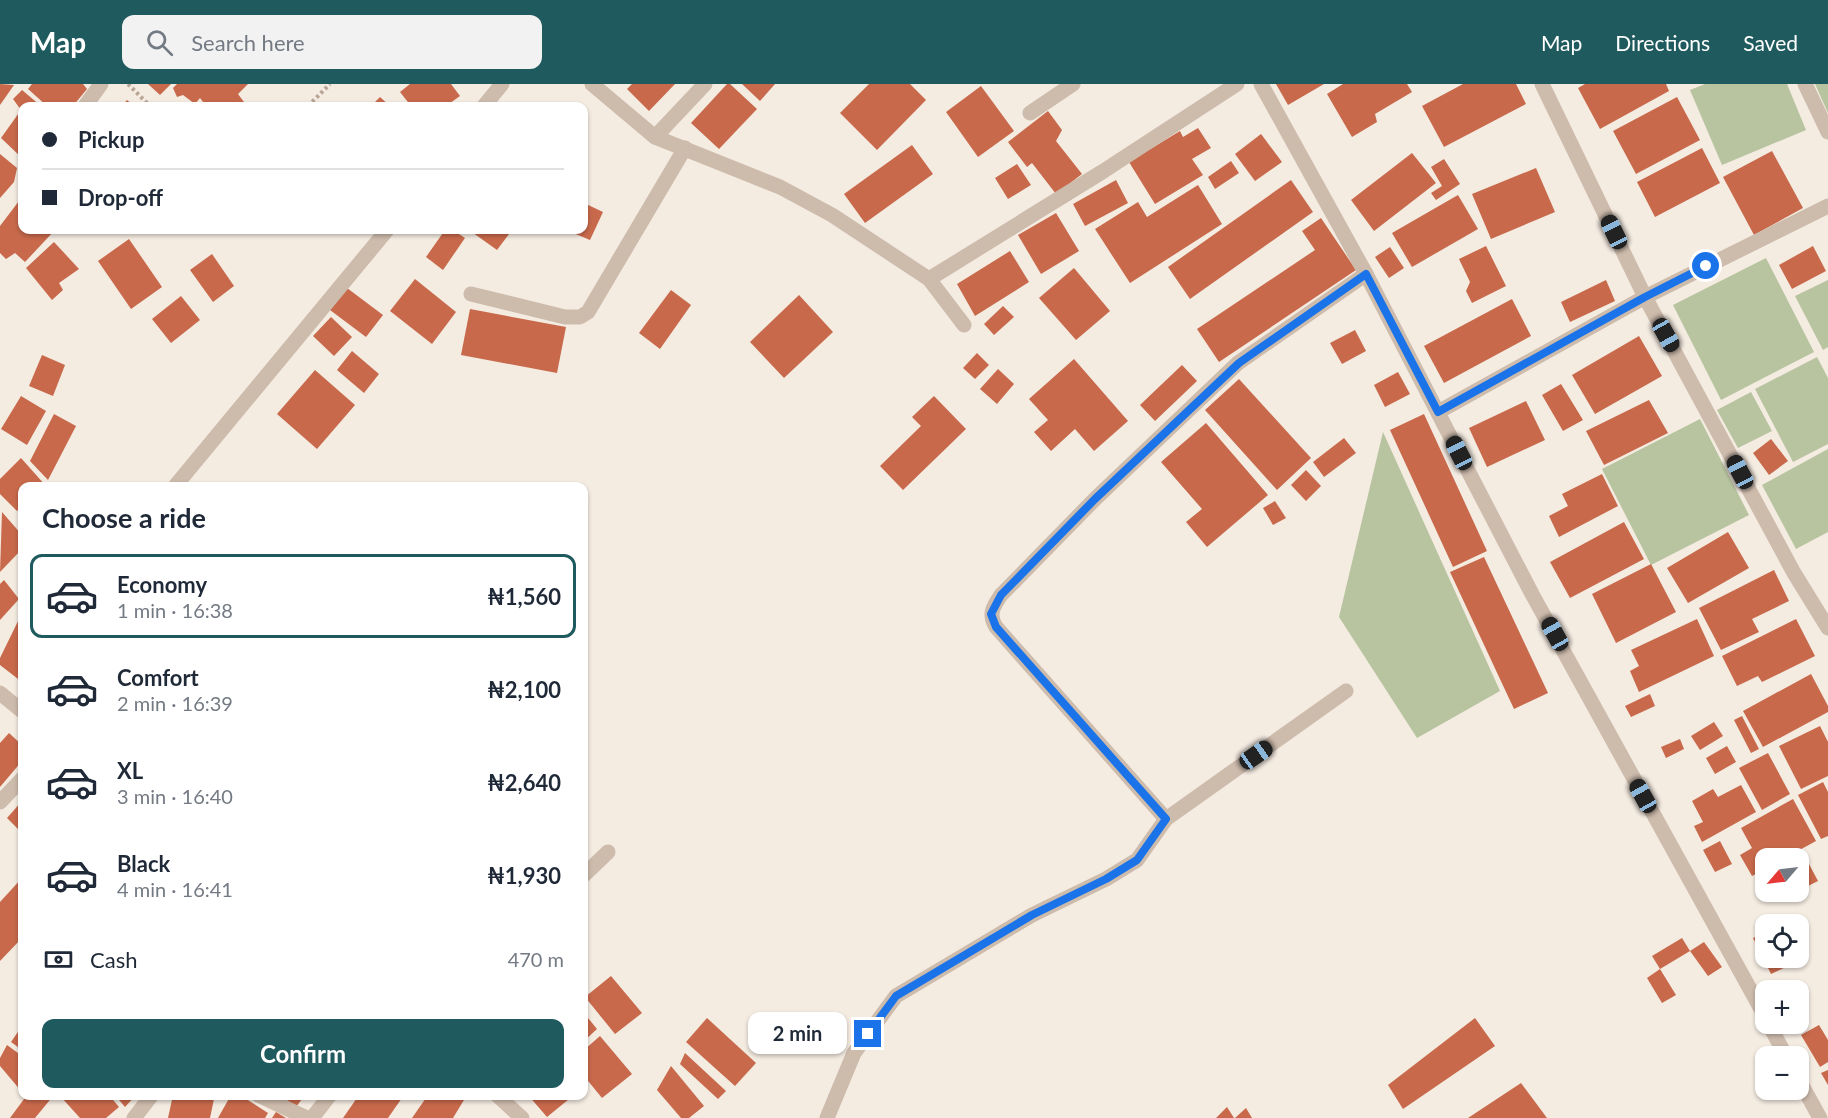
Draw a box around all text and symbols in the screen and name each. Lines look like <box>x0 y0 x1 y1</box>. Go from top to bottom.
search box <box>122 15 542 69</box>
text: Map <box>30 25 86 59</box>
icon: search <box>143 26 176 59</box>
text: Search here <box>191 29 305 56</box>
text: Map <box>1541 30 1582 55</box>
text: Directions <box>1615 30 1710 55</box>
text: Saved <box>1743 30 1798 55</box>
text: Pickup <box>78 126 144 153</box>
text: Drop-off <box>78 184 163 211</box>
car <box>1598 212 1630 252</box>
route start <box>1692 252 1719 279</box>
car <box>1649 315 1683 355</box>
car <box>1443 433 1475 473</box>
car <box>1724 452 1756 492</box>
text: Choose a ride <box>42 501 206 534</box>
icon: car <box>45 569 99 623</box>
text: Economy <box>117 571 207 598</box>
text: ₦1,560 <box>487 583 561 610</box>
text: 1 min · 16:38 <box>117 598 233 622</box>
car <box>1538 614 1572 654</box>
icon: car <box>45 662 99 716</box>
text: Comfort <box>117 664 199 691</box>
text: ₦2,100 <box>487 676 561 703</box>
text: 2 min · 16:39 <box>117 691 233 715</box>
car <box>1236 737 1276 773</box>
icon: car <box>45 755 99 809</box>
text: XL <box>117 757 143 784</box>
text: ₦2,640 <box>487 769 561 796</box>
car <box>1626 776 1660 816</box>
text: 3 min · 16:40 <box>117 784 233 808</box>
icon: car <box>45 848 99 902</box>
north arrow <box>1755 848 1809 902</box>
map controls <box>1755 848 1809 1100</box>
text: Black <box>117 850 170 877</box>
text: ₦1,930 <box>487 862 561 889</box>
text: 4 min · 16:41 <box>117 877 233 901</box>
button: locate <box>1755 914 1809 968</box>
icon: cash <box>42 943 75 976</box>
text: Cash <box>90 946 137 973</box>
text: 470 m <box>508 947 564 971</box>
button: + <box>1755 980 1809 1034</box>
callout: 2 min <box>748 1013 847 1055</box>
button: Confirm <box>42 1019 564 1088</box>
route end <box>854 1020 881 1047</box>
text: 2 min <box>773 1021 822 1045</box>
button: − <box>1755 1046 1809 1100</box>

